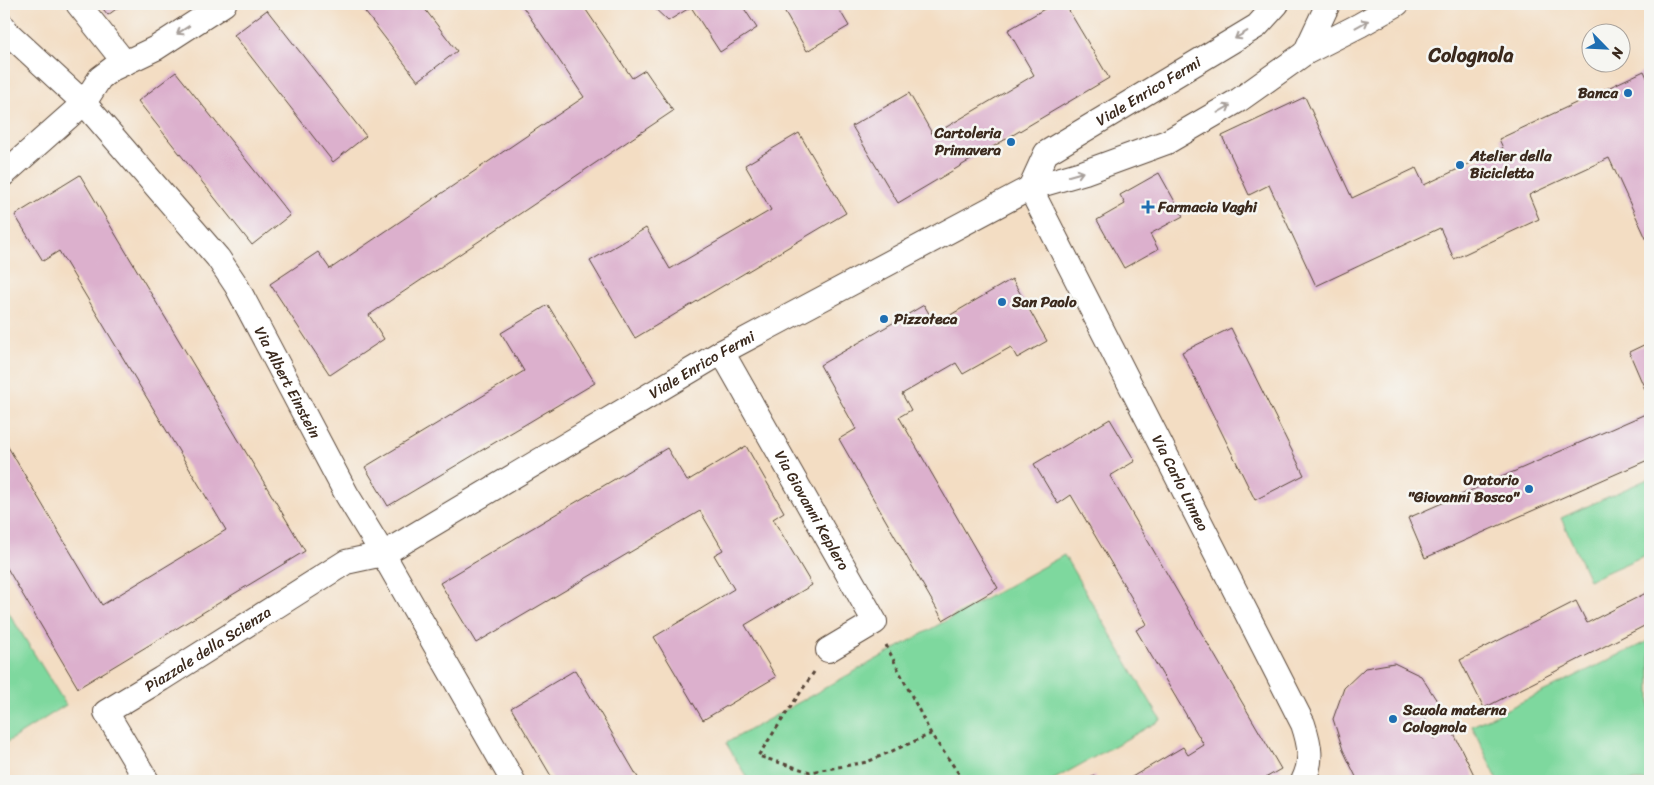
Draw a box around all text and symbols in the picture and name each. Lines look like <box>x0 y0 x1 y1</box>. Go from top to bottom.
one-way arrow <box>1355 18 1369 28</box>
north arrow <box>1582 22 1632 72</box>
one-way arrow <box>177 25 191 35</box>
one-way arrow <box>1234 31 1248 41</box>
district label: Colognola <box>1427 38 1514 73</box>
text: N <box>1604 43 1631 63</box>
street label: Viale Enrico Fermi <box>1091 49 1207 133</box>
place label: Banca <box>1578 80 1618 106</box>
marker: Banca <box>1622 87 1634 99</box>
one-way arrow <box>1217 103 1231 113</box>
place label: Cartoleria Primavera <box>933 120 1001 163</box>
marker: Cartoleria Primavera <box>1005 136 1017 148</box>
place label: Atelier della Bicicletta <box>1469 143 1552 186</box>
marker: Atelier della Bicicletta <box>1454 159 1466 171</box>
one-way arrow <box>1068 169 1084 179</box>
place label: Farmacia Vaghi <box>1157 194 1258 220</box>
marker: Farmacia Vaghi <box>1142 201 1154 213</box>
place label: San Paolo <box>1011 289 1077 315</box>
marker: San Paolo <box>996 296 1008 308</box>
place label: Pizzoteca <box>894 306 958 332</box>
marker: Pizzoteca <box>878 313 890 325</box>
street label: Via Albert Einstein <box>247 322 328 443</box>
street label: Viale Enrico Fermi <box>644 323 760 406</box>
street label: Via Carlo Linneo <box>1145 430 1216 536</box>
street label: Via Giovanni Keplero <box>767 445 857 576</box>
place label: Oratorio "Giovanni Bosco" <box>1408 467 1521 510</box>
marker: Oratorio "Giovanni Bosco" <box>1523 483 1535 495</box>
street label: Piazzale della Scienza <box>140 599 277 699</box>
place label: Scuola materna Colognola <box>1402 697 1507 740</box>
marker: Scuola materna Colognola <box>1387 713 1399 725</box>

